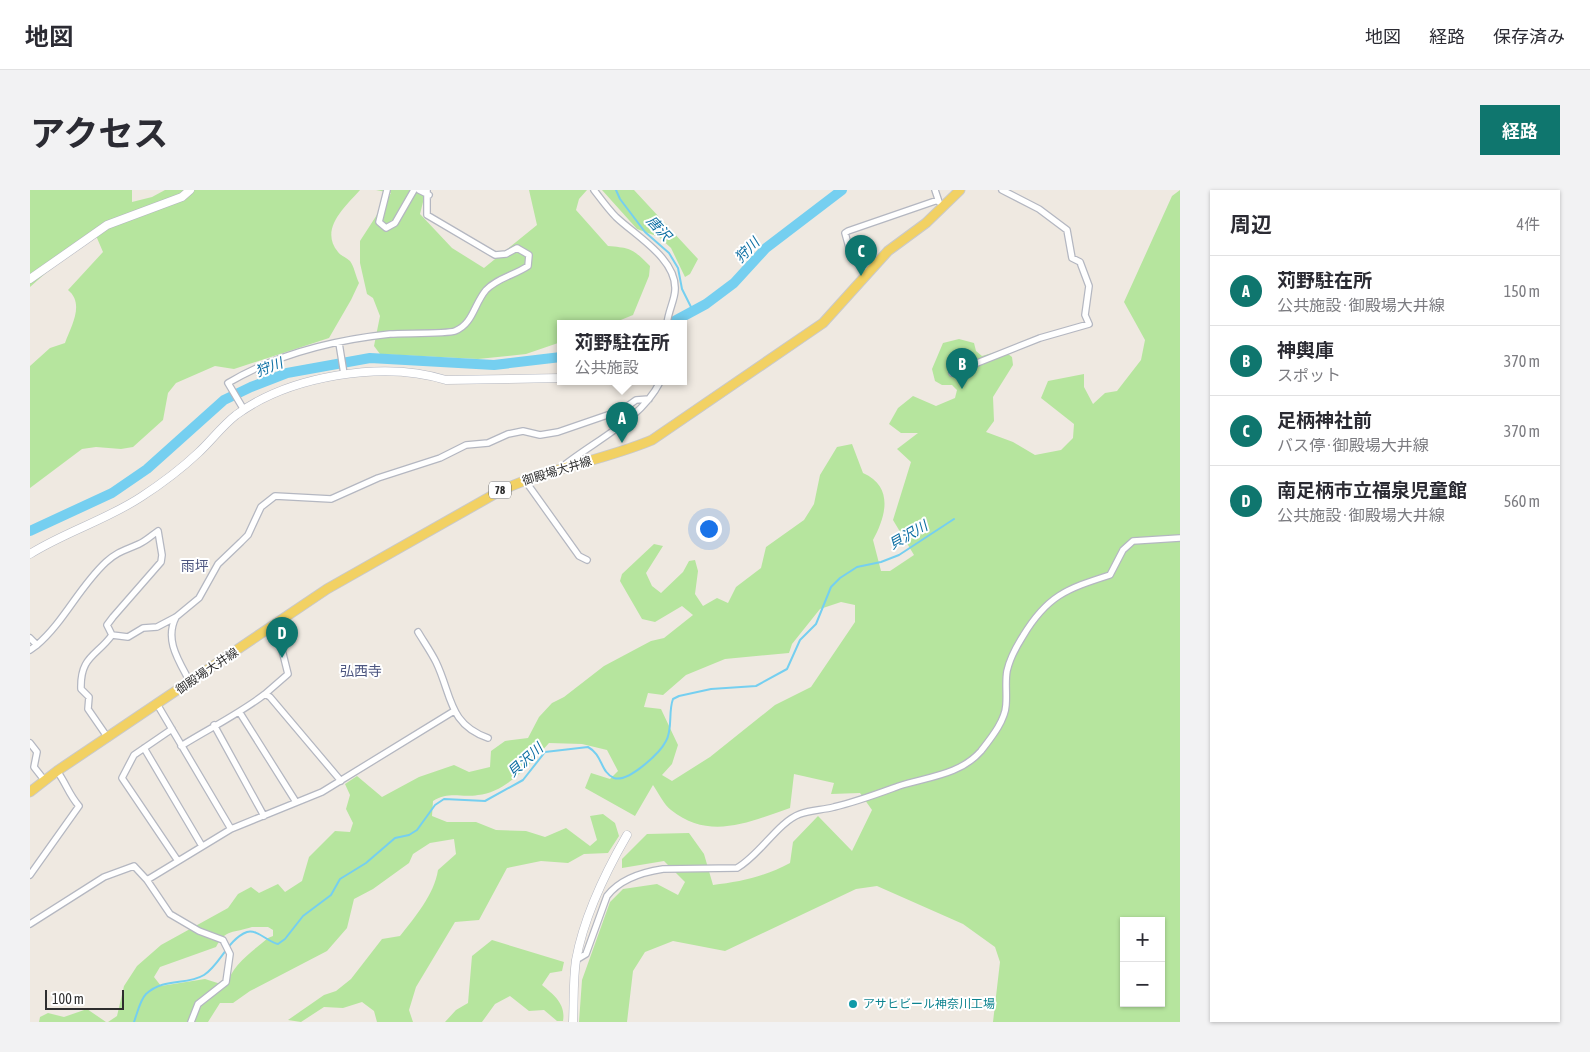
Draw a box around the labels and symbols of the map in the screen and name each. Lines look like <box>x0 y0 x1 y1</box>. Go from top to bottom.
water label: 唐沢 <box>644 212 676 245</box>
water label: 狩川 <box>732 233 764 266</box>
pin: C <box>845 235 877 276</box>
pin: B <box>946 348 978 389</box>
water label: 狩川 <box>253 354 287 379</box>
pin: A <box>606 402 638 443</box>
street label: 御殿場大井線 <box>521 454 593 488</box>
road number: 78 <box>489 482 511 498</box>
your location <box>696 516 722 542</box>
water label: 貝沢川 <box>886 517 932 552</box>
district label: 雨坪 <box>181 558 209 574</box>
pin: D <box>266 617 298 658</box>
street label: 御殿場大井線 <box>173 645 241 697</box>
district label: 弘西寺 <box>340 663 382 679</box>
water label: 貝沢川 <box>504 739 547 780</box>
scale bar <box>45 987 124 1010</box>
place label: アサヒビール神奈川工場 <box>863 997 995 1011</box>
marker: アサヒビール神奈川工場 <box>847 998 859 1010</box>

